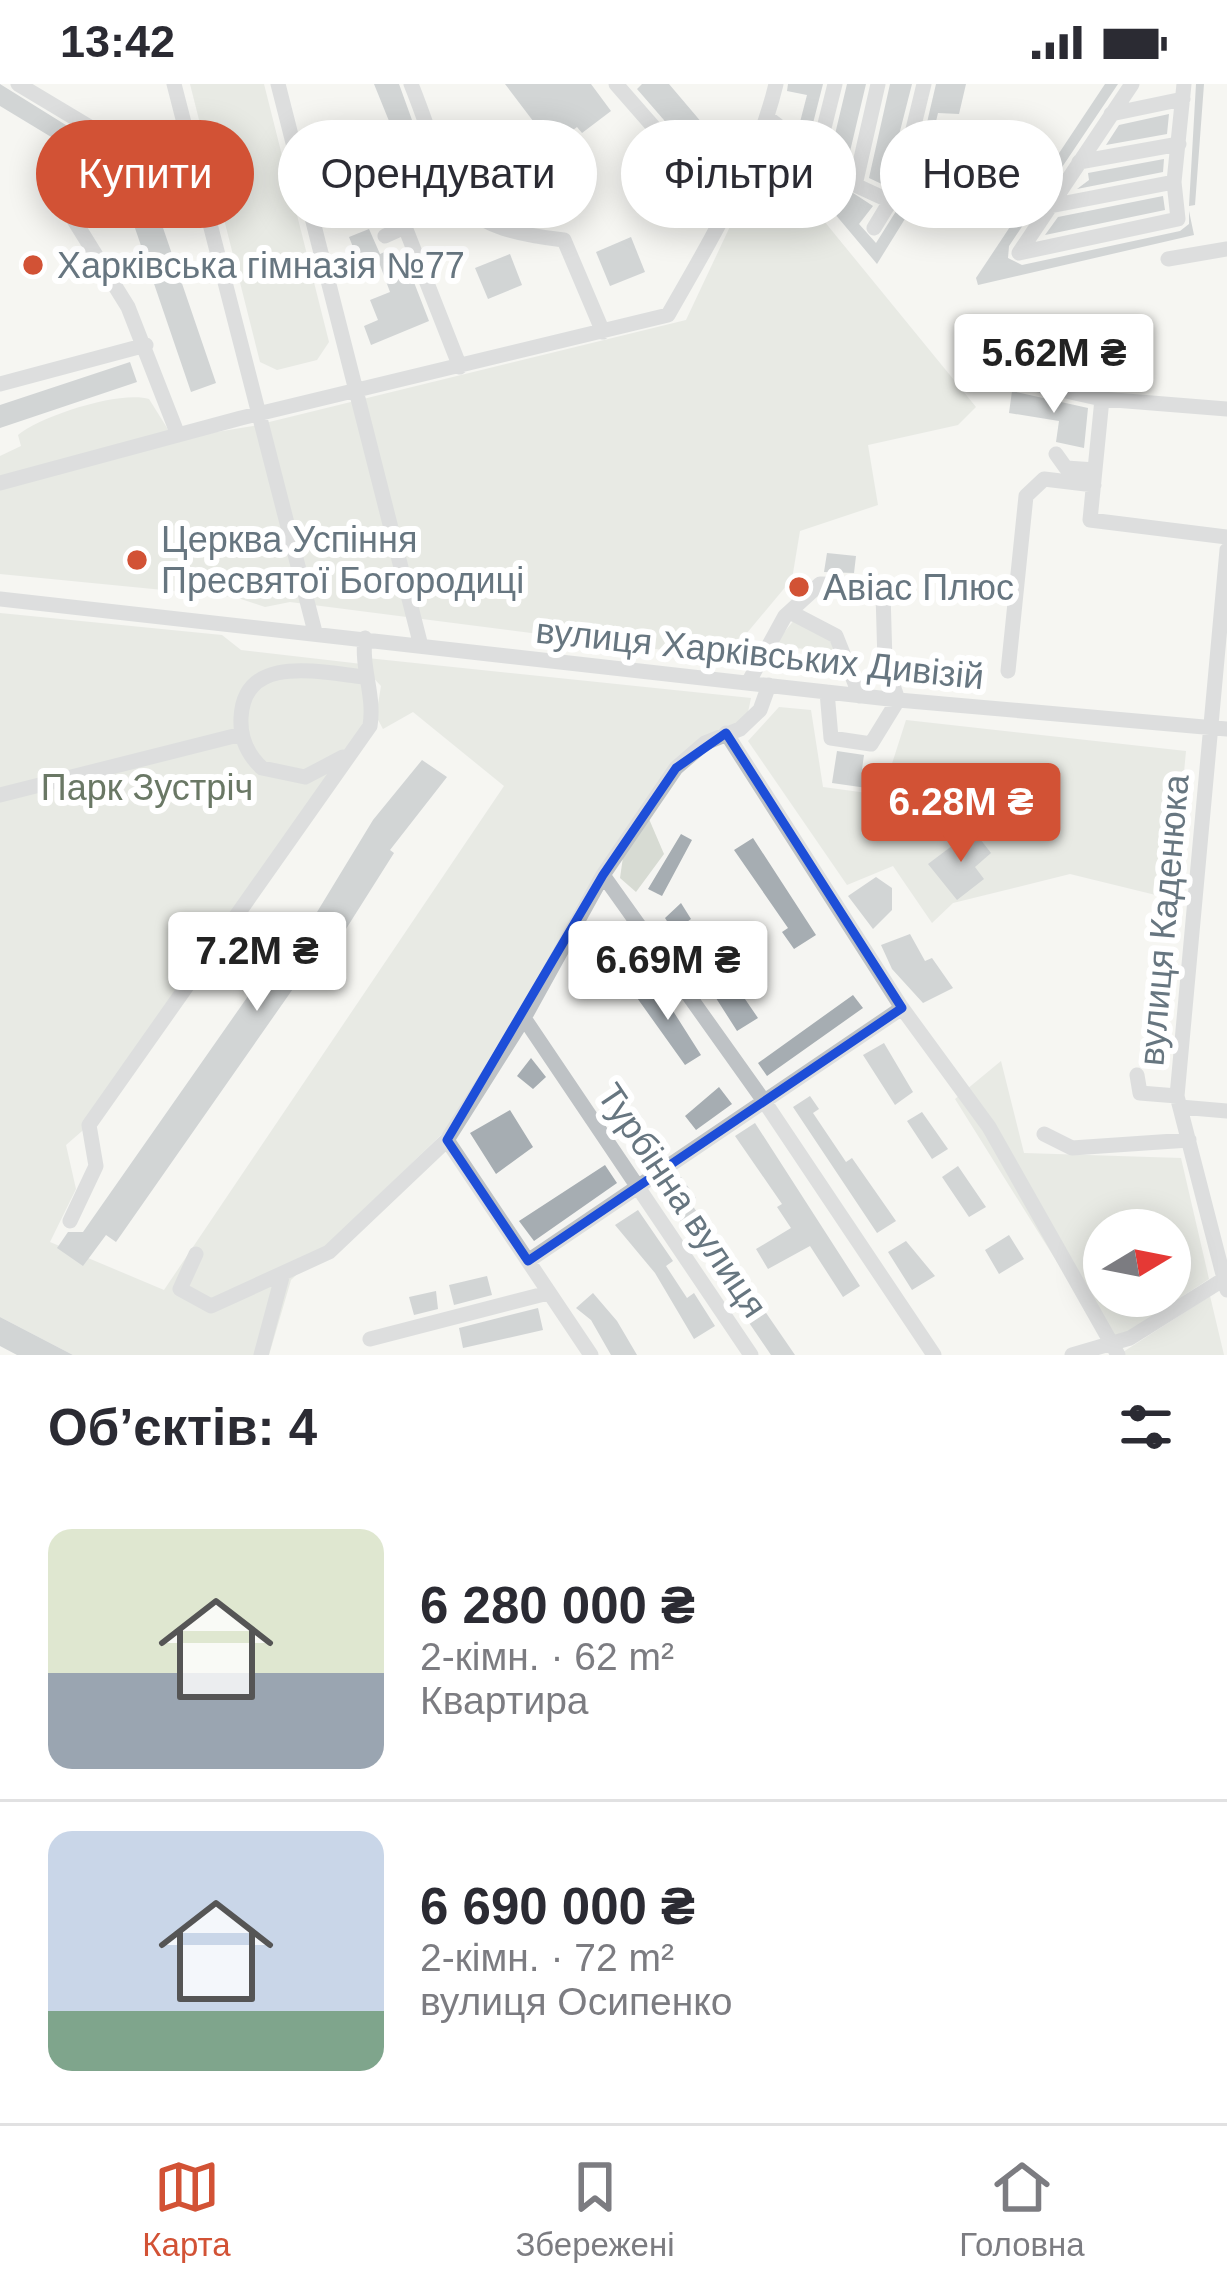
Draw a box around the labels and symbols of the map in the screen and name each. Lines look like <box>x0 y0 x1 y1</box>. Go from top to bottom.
place label: Харківська гімназія №77 <box>57 245 465 286</box>
marker: Харківська гімназія №77 <box>20 252 46 278</box>
pin: 5.62M ₴ <box>943 314 1165 416</box>
place label: Церква Успіння Пресвятої Богородиці <box>161 519 524 601</box>
marker: Церква Успіння Пресвятої Богородиці <box>124 547 150 573</box>
place label: Авіас Плюс <box>823 567 1014 608</box>
marker: Авіас Плюс <box>786 574 812 600</box>
street label: вулиця Харківських Дивізій <box>534 610 986 697</box>
pin: 6.28M ₴ <box>850 763 1072 865</box>
park label: Парк Зустріч <box>41 767 253 808</box>
street label: вулиця Каденюка <box>1130 772 1197 1067</box>
pin: 7.2M ₴ <box>159 912 355 1014</box>
pin: 6.69M ₴ <box>557 921 779 1023</box>
street label: Турбінна вулиця <box>589 1076 776 1325</box>
north arrow <box>1083 1209 1191 1317</box>

